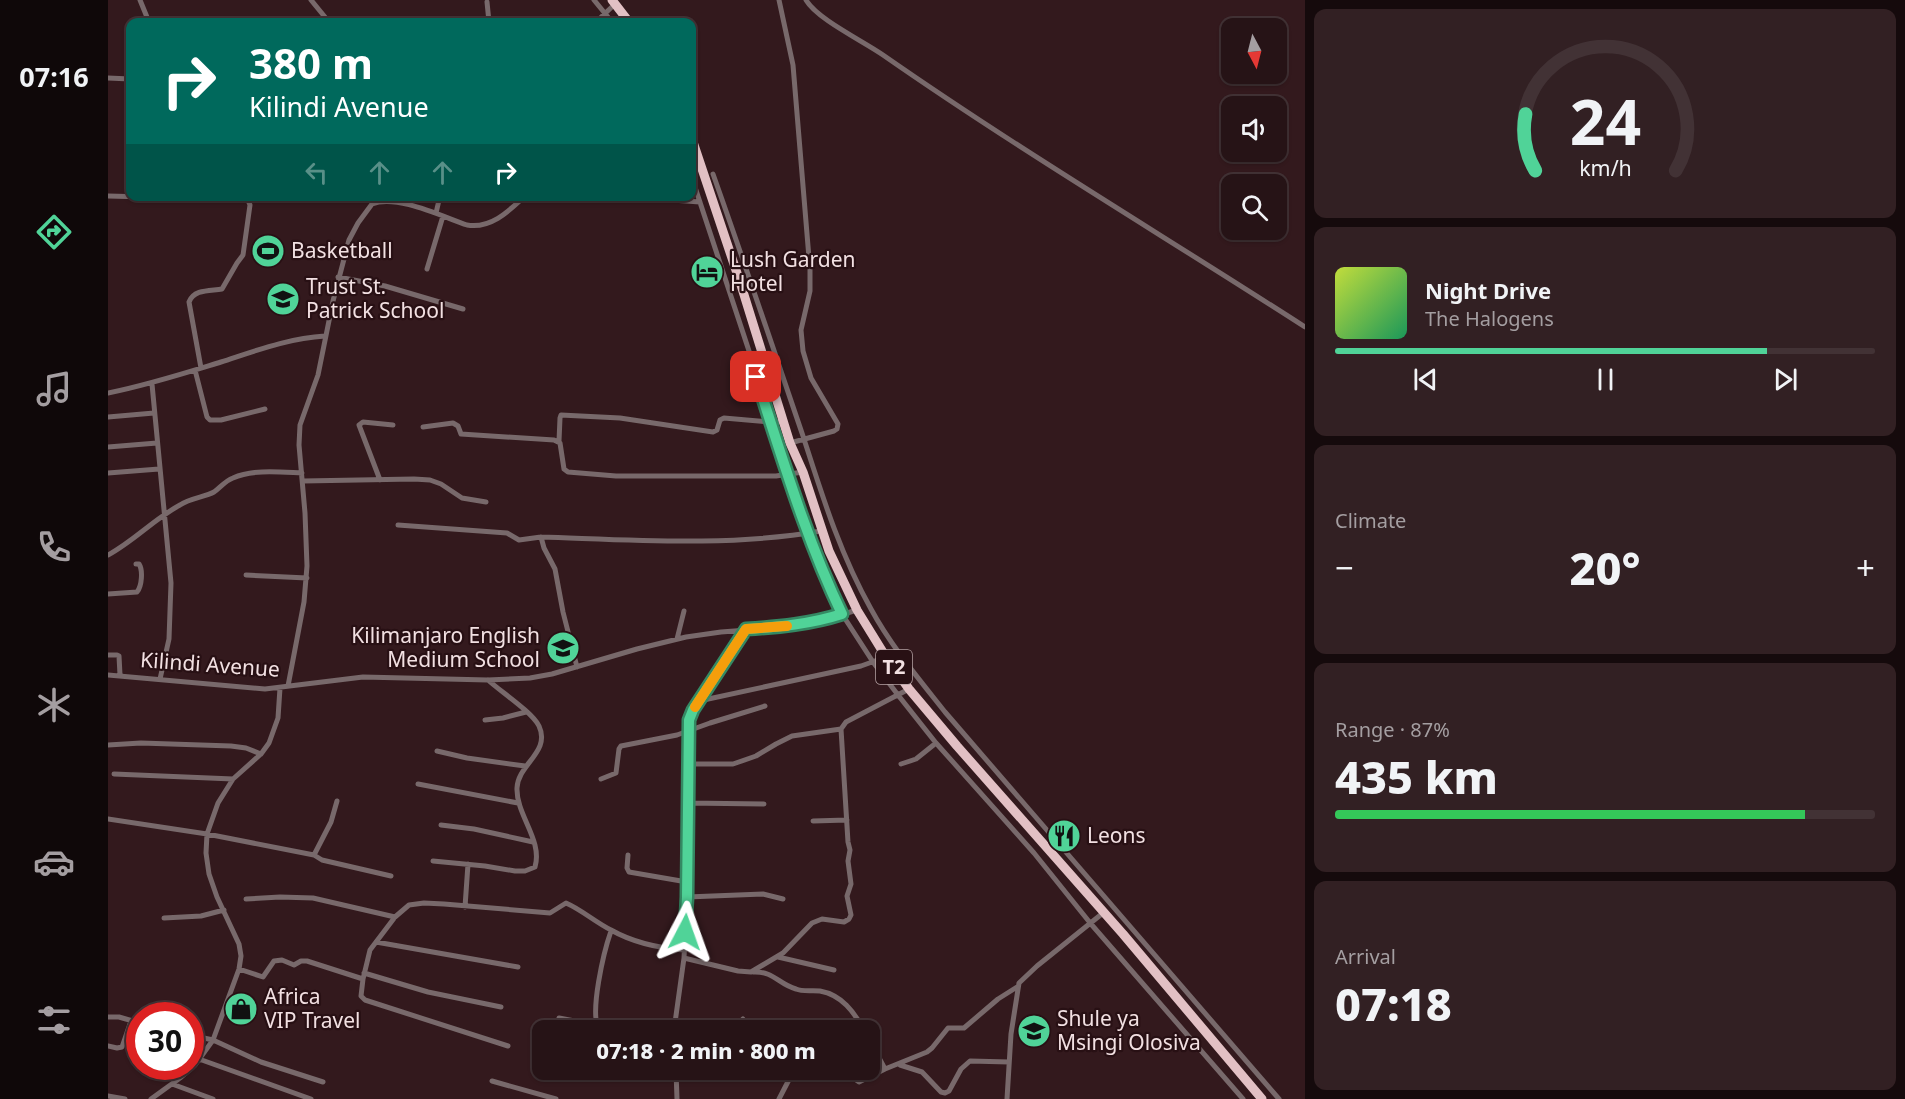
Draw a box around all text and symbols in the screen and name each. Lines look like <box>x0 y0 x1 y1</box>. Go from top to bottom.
north arrow <box>1221 18 1287 84</box>
map controls <box>1221 18 1287 240</box>
text: 380 m <box>249 34 373 91</box>
icon: right <box>150 42 228 120</box>
text: 07:16 <box>19 58 89 95</box>
text: 24 <box>1569 78 1641 163</box>
text: Kilindi Avenue <box>249 88 429 125</box>
button: sound <box>1221 96 1287 162</box>
text: km/h <box>1579 153 1631 182</box>
icon: left <box>300 156 333 189</box>
icon: ahead <box>363 156 396 189</box>
icon: ahead <box>426 156 459 189</box>
icon: right <box>489 156 522 189</box>
button: search <box>1221 174 1287 240</box>
icon: directions <box>33 211 75 253</box>
sports icon: Basketball <box>250 233 286 269</box>
place label: Basketball <box>291 236 393 264</box>
place label: Lush Garden Hotel <box>730 245 856 297</box>
hotel icon: Lush Garden Hotel <box>689 254 725 290</box>
place label: Trust St. Patrick School <box>306 272 444 324</box>
text: Night Drive <box>1425 275 1551 305</box>
school or university icon: Trust St. Patrick School <box>265 281 301 317</box>
text: The Halogens <box>1425 305 1554 332</box>
pin <box>730 351 781 402</box>
icon: arrive <box>739 360 772 393</box>
icon: previous <box>1409 363 1442 396</box>
icon: pause <box>1589 363 1622 396</box>
icon: next <box>1769 363 1802 396</box>
icon: music <box>33 368 75 410</box>
text: Climate <box>1335 507 1406 534</box>
icon: phone <box>33 526 75 568</box>
text: 20° <box>1569 537 1641 598</box>
text: − <box>1335 545 1354 590</box>
text: + <box>1856 545 1875 590</box>
place label: Kilimanjaro English Medium School <box>351 621 540 673</box>
school or university icon: Kilimanjaro English Medium School <box>545 630 581 666</box>
street label: Kilindi Avenue <box>139 645 281 683</box>
road number: T2 <box>876 650 912 684</box>
icon: climate <box>33 684 75 726</box>
text: Range · 87% <box>1335 716 1450 743</box>
text: 435 km <box>1335 746 1498 807</box>
restaurant icon: Leons <box>1046 818 1082 854</box>
place label: Leons <box>1087 821 1146 849</box>
icon: car <box>33 841 75 883</box>
position arrow <box>653 900 717 964</box>
text: Arrival <box>1335 943 1396 970</box>
text: 07:18 <box>1335 973 1452 1034</box>
place label: Africa VIP Travel <box>264 982 360 1034</box>
shop icon: Africa VIP Travel <box>223 991 259 1027</box>
icon: filters <box>33 999 75 1041</box>
speed limit sign: 30 <box>126 1002 204 1080</box>
place label: Shule ya Msingi Olosiva <box>1057 1004 1201 1056</box>
school or university icon: Shule ya Msingi Olosiva <box>1016 1013 1052 1049</box>
text: 07:18 · 2 min · 800 m <box>596 1035 816 1065</box>

